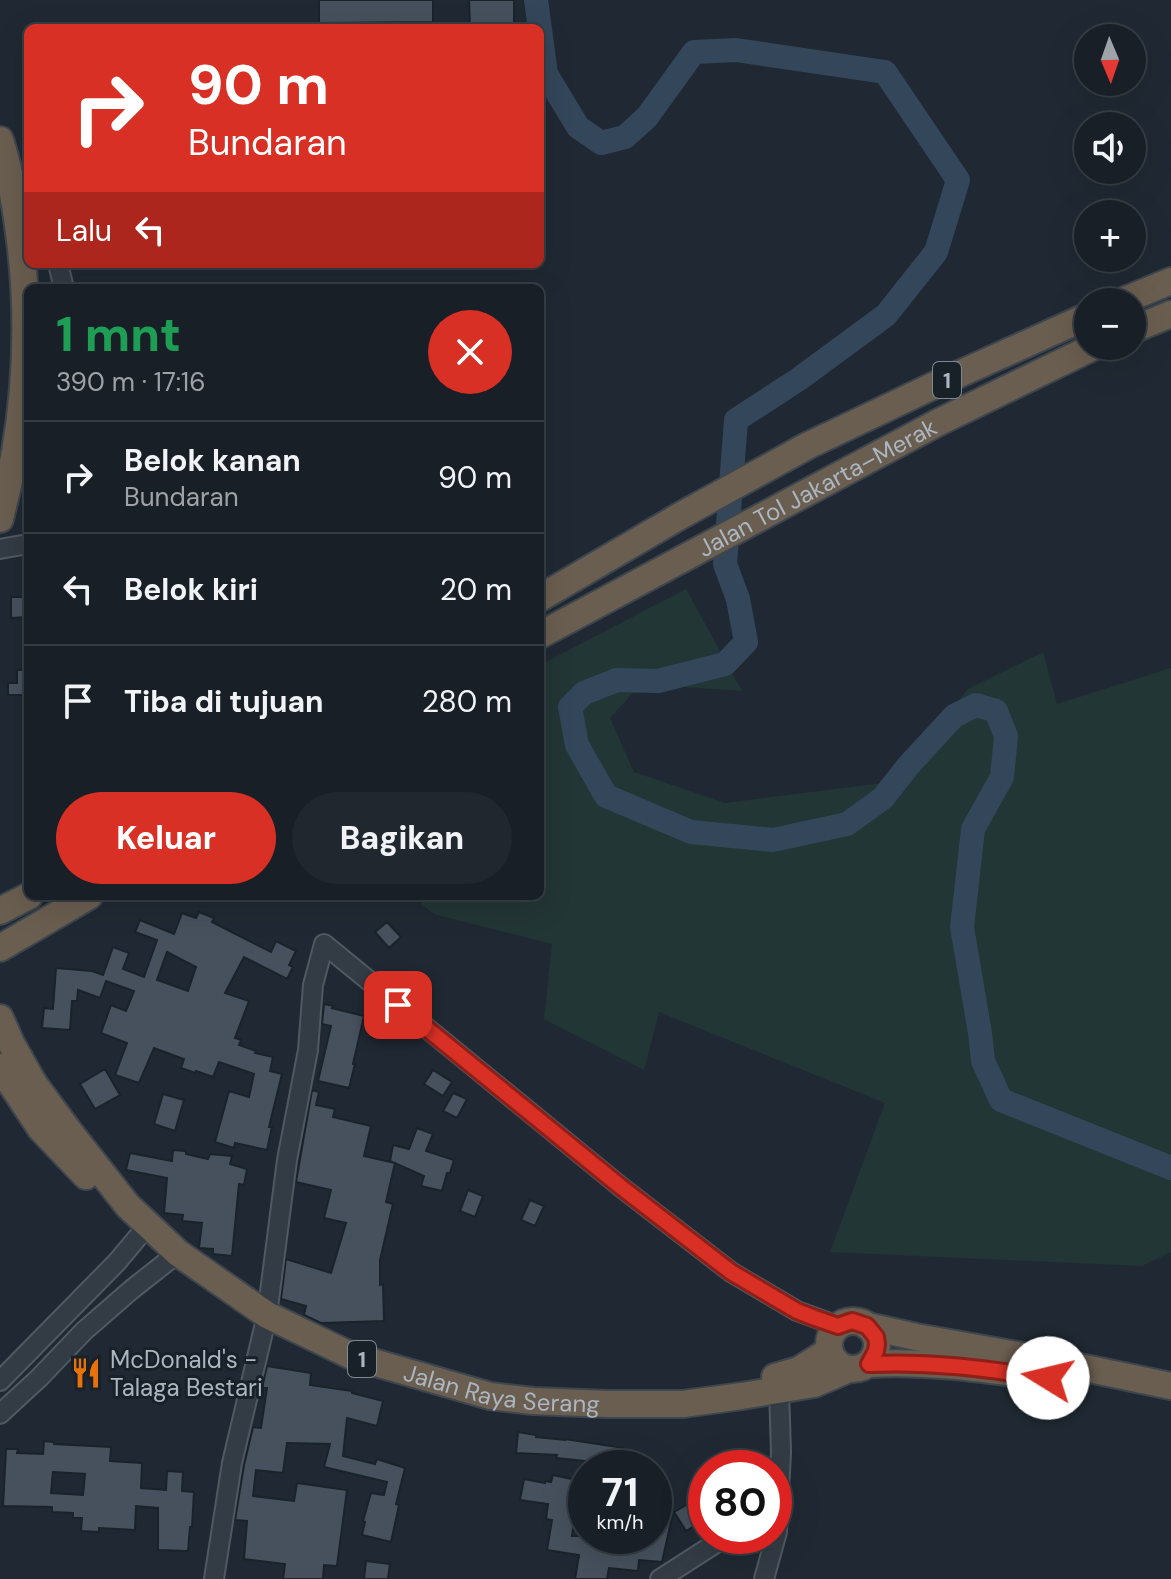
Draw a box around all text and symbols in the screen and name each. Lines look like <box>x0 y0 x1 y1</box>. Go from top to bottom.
north arrow <box>1074 24 1146 96</box>
map controls <box>1074 24 1146 360</box>
text: 90 m <box>188 48 329 121</box>
icon: right <box>56 56 160 160</box>
button: sound <box>1074 112 1146 184</box>
text: Bundaran <box>188 119 347 166</box>
button: + <box>1074 200 1146 272</box>
icon: left <box>128 208 172 252</box>
text: Lalu <box>56 211 112 250</box>
button: − <box>1074 288 1146 360</box>
text: 1 mnt <box>56 303 181 366</box>
button: close <box>428 310 512 394</box>
road number: 1 <box>933 362 961 398</box>
text: 390 m · 17:16 <box>56 365 205 399</box>
street label: Jalan Tol Jakarta–Merak <box>692 411 942 564</box>
text: Belok kanan <box>124 441 301 480</box>
icon: right <box>56 455 100 499</box>
text: 90 m <box>438 458 512 497</box>
text: Bundaran <box>124 480 239 514</box>
icon: left <box>56 567 100 611</box>
text: Belok kiri <box>124 570 258 609</box>
text: 20 m <box>440 570 512 609</box>
icon: arrive <box>56 679 100 723</box>
text: Tiba di tujuan <box>124 682 324 721</box>
text: 280 m <box>422 682 512 721</box>
button: Keluar <box>56 792 276 884</box>
button: Bagikan <box>292 792 512 884</box>
pin <box>364 971 432 1039</box>
icon: arrive <box>376 983 420 1027</box>
position arrow <box>1006 1336 1090 1420</box>
road number: 1 <box>348 1341 376 1377</box>
place label: McDonald's - Talaga Bestari <box>110 1344 263 1403</box>
restaurant icon: McDonald's - Talaga Bestari <box>69 1356 103 1390</box>
street label: Jalan Raya Serang <box>400 1356 600 1419</box>
speed limit sign: 80 <box>688 1450 792 1554</box>
text: 71 <box>602 1466 638 1518</box>
text: km/h <box>596 1509 644 1535</box>

